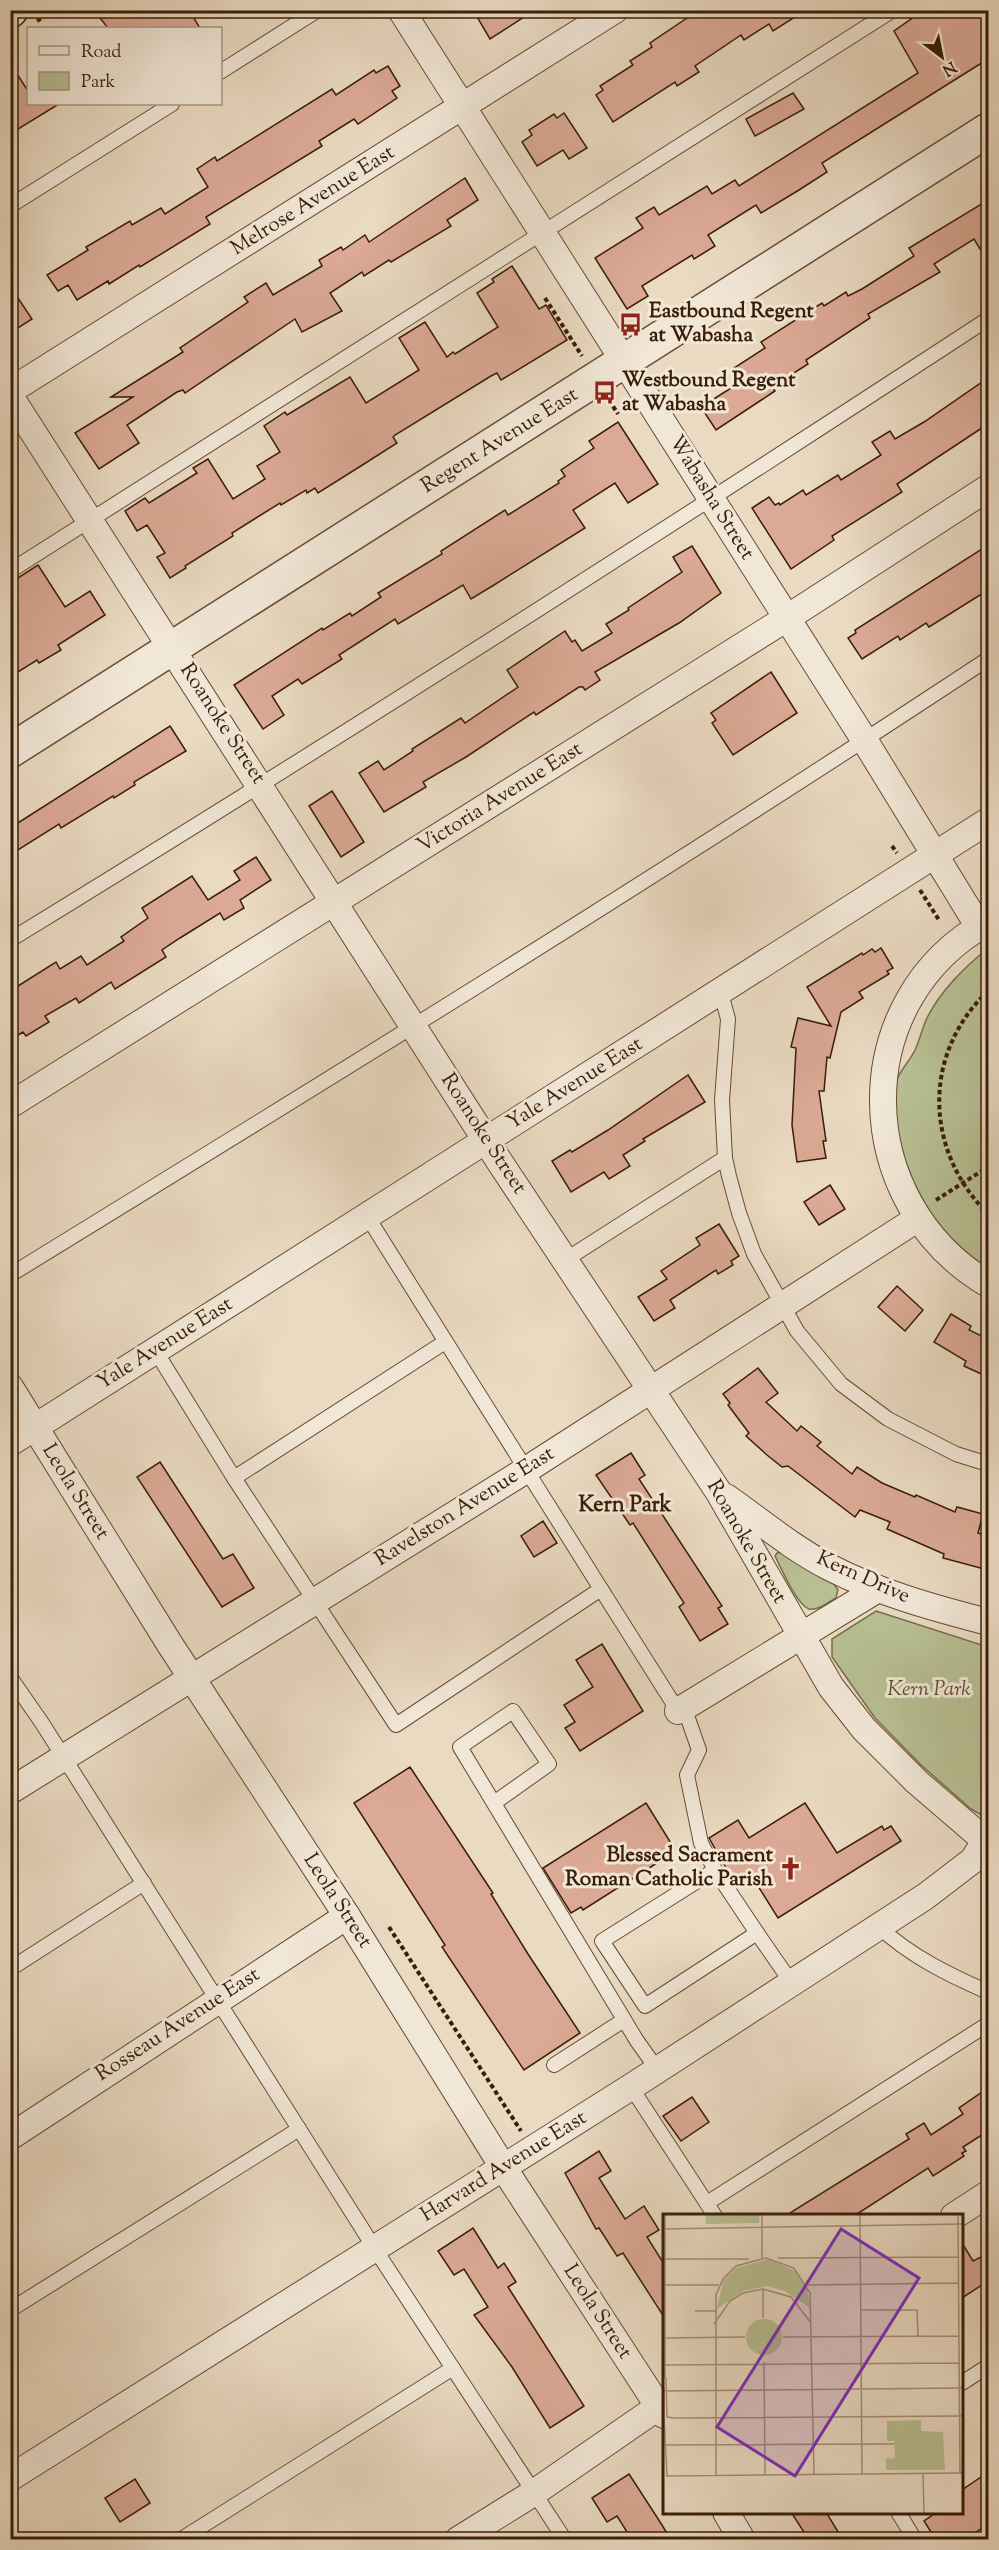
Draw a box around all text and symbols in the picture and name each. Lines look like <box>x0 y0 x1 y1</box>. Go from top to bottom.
legend <box>27 27 222 105</box>
north arrow <box>912 27 972 87</box>
text: Road <box>81 40 121 66</box>
text: N <box>937 54 960 81</box>
text: Park <box>81 70 116 96</box>
street label: Melrose Avenue East <box>225 138 401 264</box>
place label: Eastbound Regent at Wabasha <box>649 297 815 351</box>
bus stop icon: Eastbound Regent at Wabasha <box>618 311 644 337</box>
place label: Westbound Regent at Wabasha <box>622 366 796 420</box>
street label: Regent Avenue East <box>416 380 584 502</box>
bus stop icon: Westbound Regent at Wabasha <box>591 380 617 406</box>
street label: Wabasha Street <box>661 430 761 566</box>
street label: Roanoke Street <box>172 658 272 790</box>
street label: Victoria Avenue East <box>411 735 589 861</box>
street label: Yale Avenue East <box>501 1030 649 1138</box>
street label: Roanoke Street <box>433 1068 533 1200</box>
street label: Yale Avenue East <box>91 1290 239 1398</box>
street label: Leola Street <box>34 1438 116 1546</box>
street label: Ravelston Avenue East <box>369 1440 561 1574</box>
street label: Roanoke Street <box>698 1474 794 1610</box>
district label: Kern Park <box>578 1490 672 1522</box>
street label: Kern Drive <box>812 1544 914 1612</box>
park label: Kern Park <box>887 1675 971 1705</box>
place label: Blessed Sacrament Roman Catholic Parish <box>565 1841 774 1895</box>
street label: Leola Street <box>295 1848 379 1954</box>
church icon: Blessed Sacrament Roman Catholic Parish <box>778 1855 804 1881</box>
street label: Rosseau Avenue East <box>90 1961 266 2089</box>
street label: Harvard Avenue East <box>415 2104 593 2230</box>
inset map <box>663 2214 963 2514</box>
street label: Leola Street <box>555 2259 639 2365</box>

